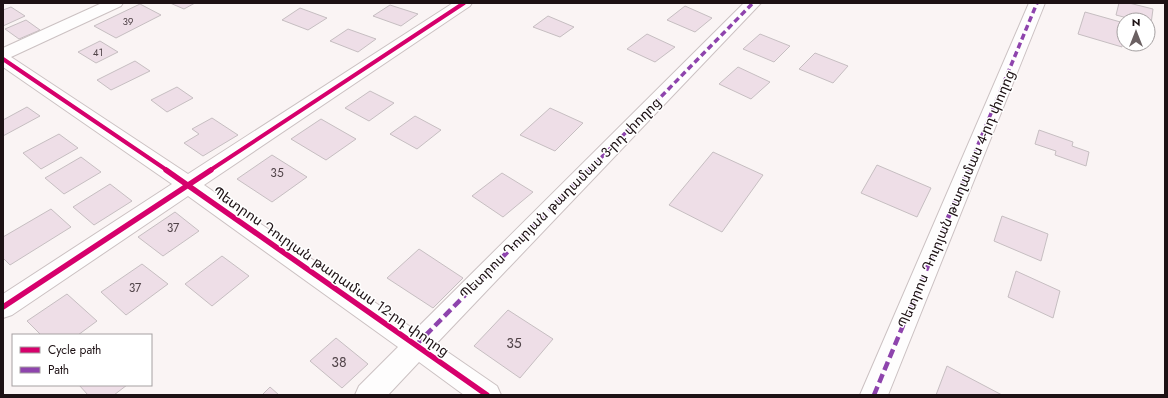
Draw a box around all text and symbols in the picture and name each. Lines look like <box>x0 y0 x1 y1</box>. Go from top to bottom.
north arrow <box>1116 12 1156 52</box>
house number: 39 <box>122 14 134 29</box>
text: N <box>1132 14 1140 30</box>
house number: 41 <box>93 45 103 60</box>
street label: Պետրոս Դուրյան թաղամաս 4-րդ փողոց <box>892 67 1020 331</box>
street label: Պետրոս Դուրյան թաղամաս 3-րդ փողոց <box>455 93 665 303</box>
house number: 35 <box>270 164 284 182</box>
street label: Պետրոս Դուրյան թաղամաս 12-րդ փողոց <box>209 181 453 361</box>
house number: 37 <box>167 219 180 237</box>
house number: 37 <box>129 279 142 297</box>
house number: 35 <box>506 333 522 353</box>
legend <box>12 334 152 386</box>
text: Cycle path <box>48 341 101 359</box>
house number: 38 <box>331 352 347 372</box>
text: Path <box>48 361 69 379</box>

